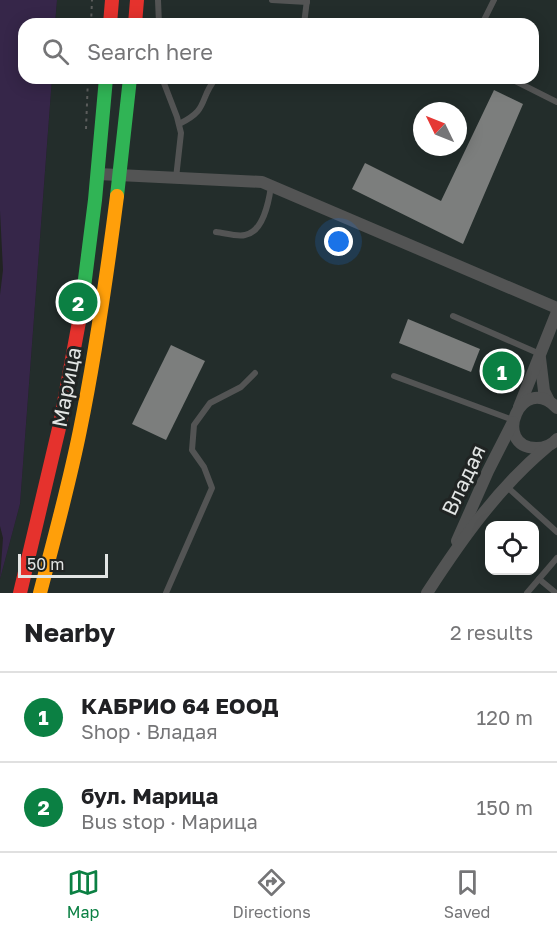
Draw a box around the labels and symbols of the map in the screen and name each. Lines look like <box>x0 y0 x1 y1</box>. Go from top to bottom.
north arrow <box>413 102 467 156</box>
your location <box>324 227 353 256</box>
pin: 2 <box>58 280 98 324</box>
street label: Марица <box>46 345 86 429</box>
pin: 1 <box>482 348 522 394</box>
street label: Владая <box>435 441 491 519</box>
scale bar <box>18 551 108 578</box>

